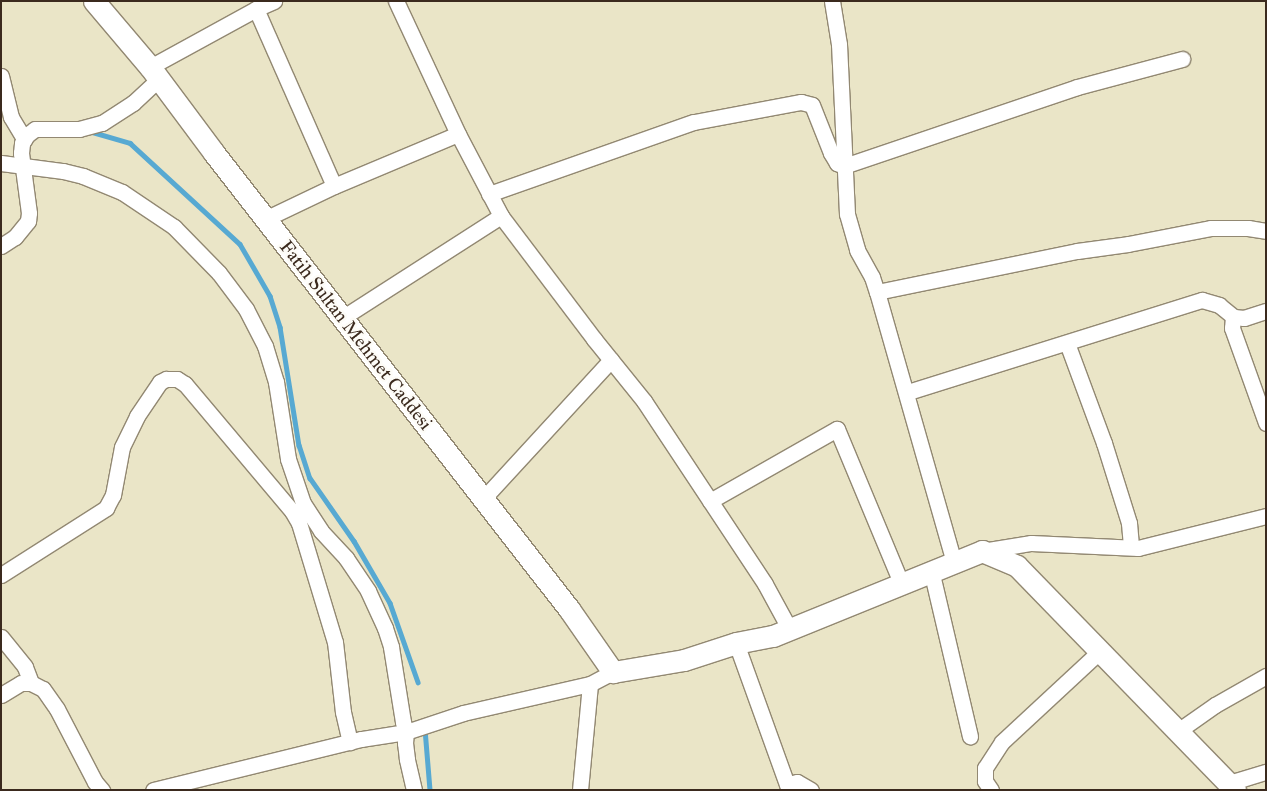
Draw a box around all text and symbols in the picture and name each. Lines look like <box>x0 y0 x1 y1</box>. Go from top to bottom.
street label: Fatih Sultan Mehmet Caddesi <box>275 236 437 434</box>

